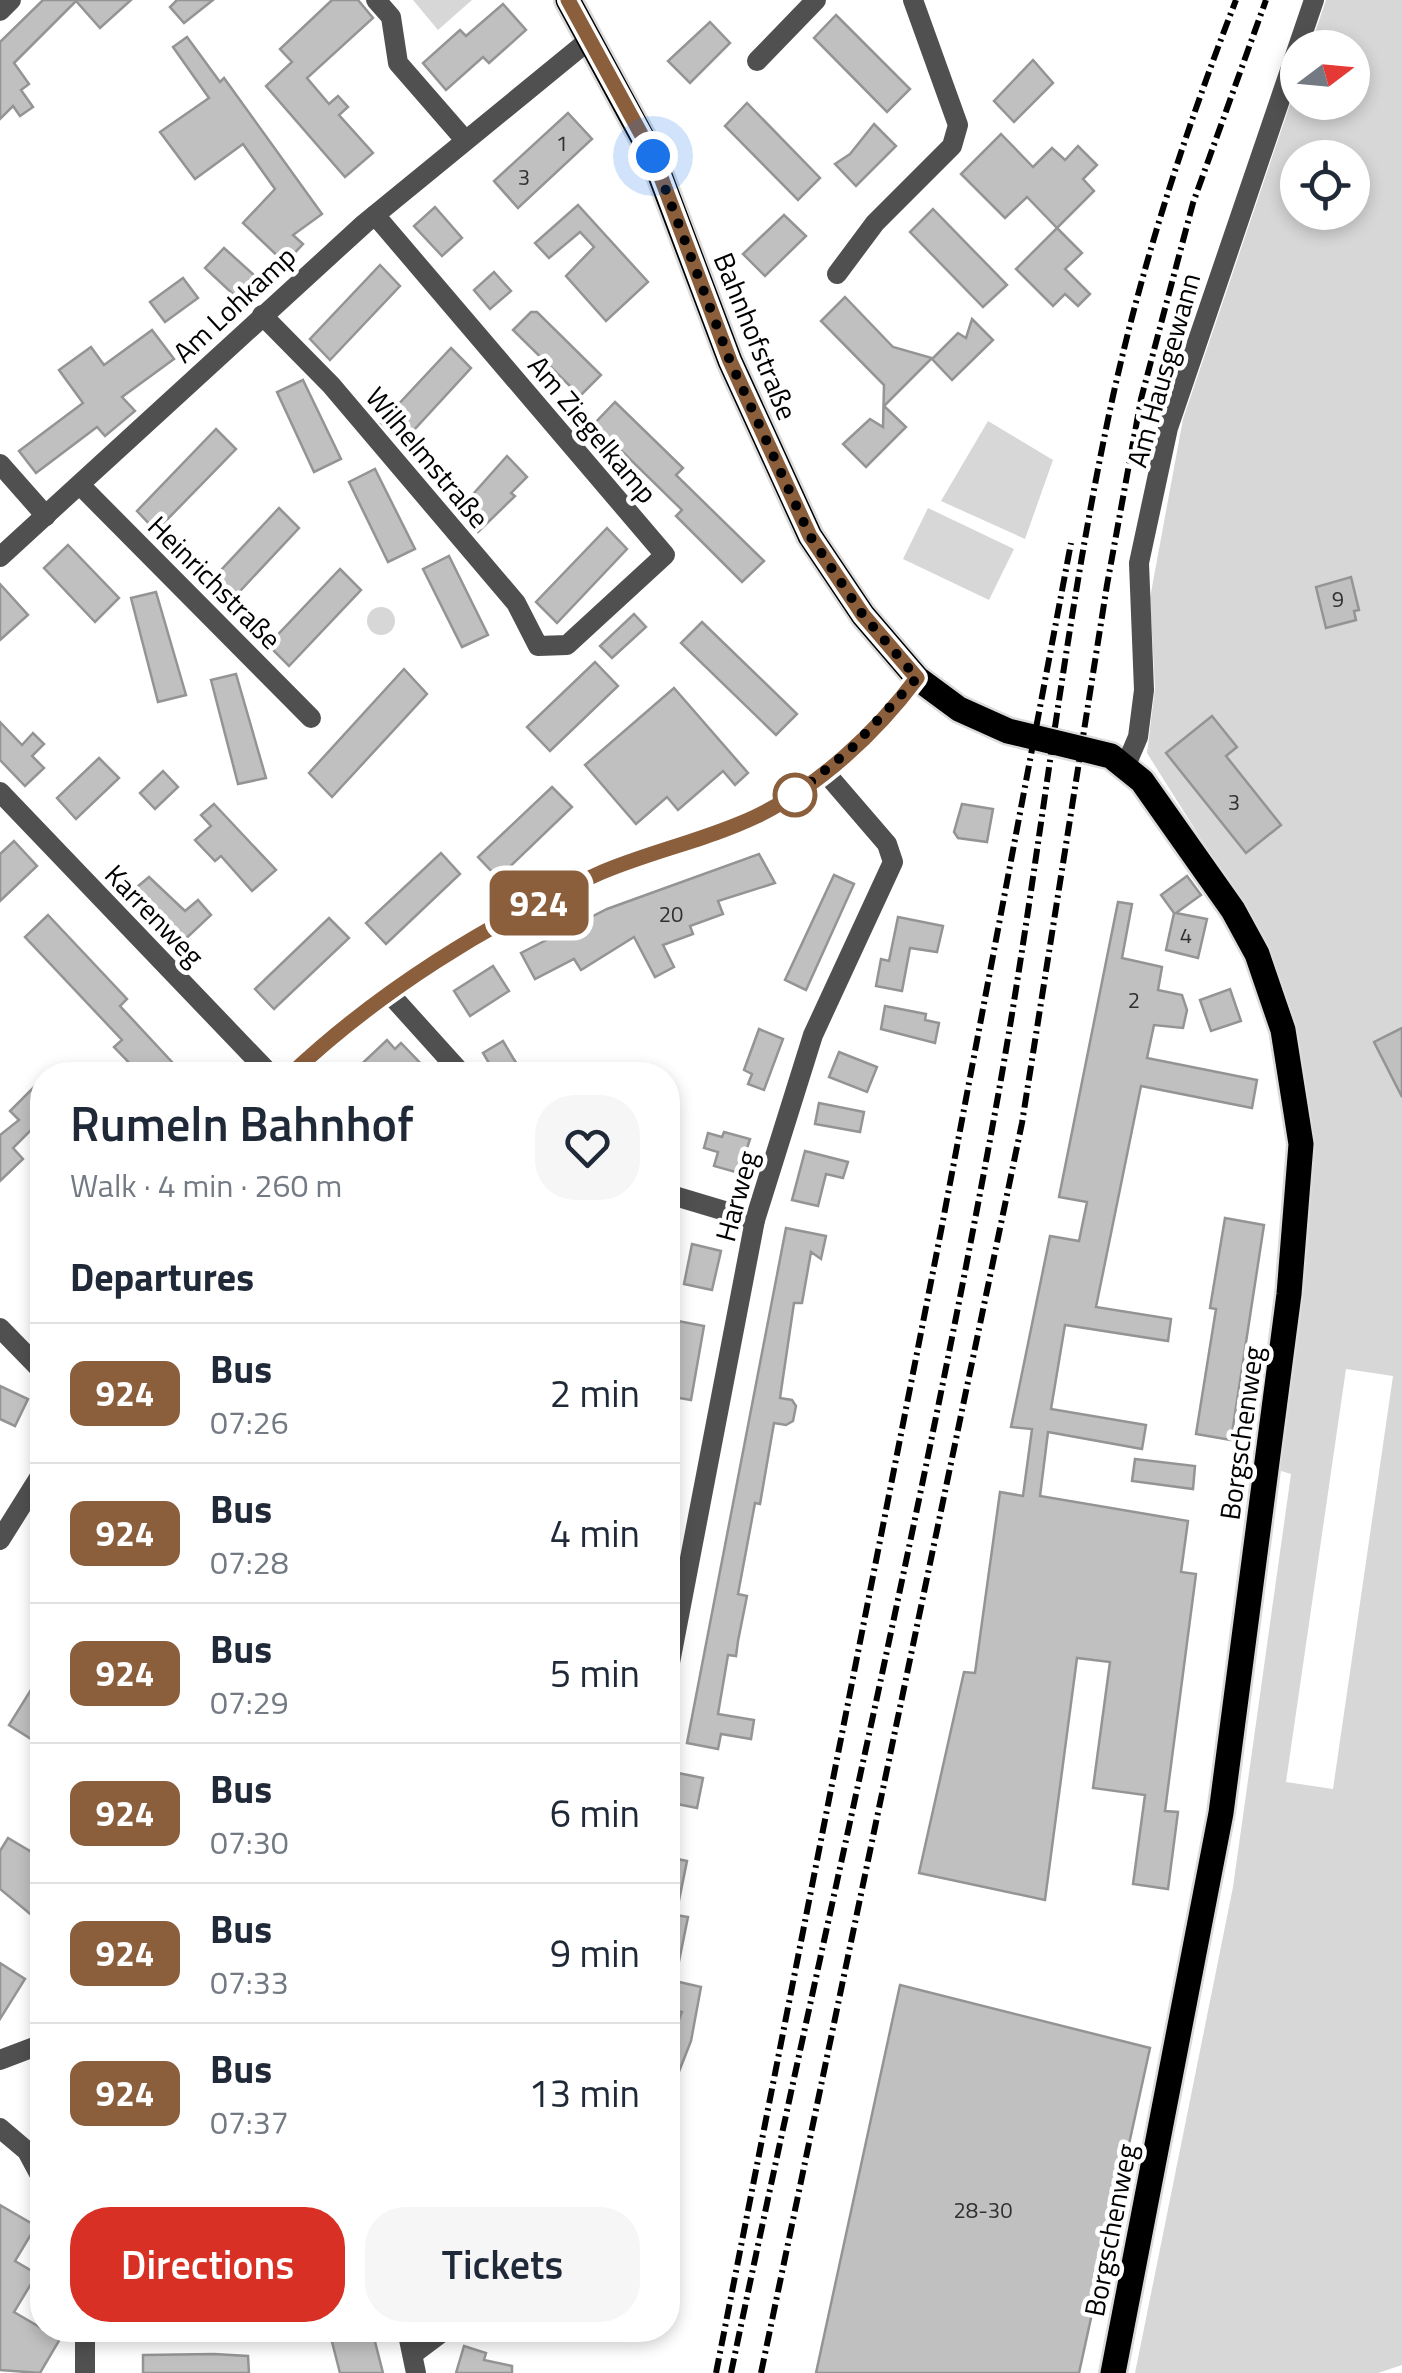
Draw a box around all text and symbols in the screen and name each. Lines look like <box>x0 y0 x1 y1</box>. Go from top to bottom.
north arrow <box>1280 30 1370 120</box>
map controls <box>1280 30 1370 230</box>
house number: 1 <box>556 126 568 160</box>
your location <box>628 131 678 181</box>
button: locate <box>1280 140 1370 230</box>
house number: 3 <box>518 160 530 194</box>
street label: Am Lohkamp <box>163 235 305 373</box>
street label: Bahnhofstraße <box>703 246 809 426</box>
street label: Am Hausgewann <box>1115 268 1211 472</box>
street label: Am Ziegelkamp <box>518 345 668 513</box>
street label: Wilhelmstraße <box>356 377 500 537</box>
street label: Heinrichstraße <box>138 505 292 659</box>
house number: 9 <box>1332 582 1344 616</box>
unlabelled marker <box>774 774 816 816</box>
house number: 3 <box>1228 785 1240 819</box>
street label: Karrenweg <box>95 854 215 976</box>
line badge: 924 <box>482 870 596 936</box>
text: 924 <box>510 876 568 930</box>
house number: 20 <box>659 897 683 931</box>
house number: 4 <box>1180 918 1192 952</box>
house number: 2 <box>1128 983 1140 1017</box>
text: Rumeln Bahnhof <box>70 1087 414 1160</box>
button: heart <box>535 1095 640 1200</box>
street label: Harweg <box>703 1146 769 1246</box>
text: Walk · 4 min · 260 m <box>70 1161 342 1209</box>
text: Departures <box>70 1248 254 1306</box>
text: Bus <box>210 1340 272 1398</box>
street label: Borgschenweg <box>1208 1343 1274 1523</box>
text: 2 min <box>550 1364 640 1422</box>
text: 924 <box>96 1366 154 1420</box>
text: 07:26 <box>210 1398 289 1446</box>
text: Bus <box>210 1480 272 1538</box>
text: 4 min <box>550 1504 640 1562</box>
text: 924 <box>96 1506 154 1560</box>
text: 07:28 <box>210 1538 289 1586</box>
text: Bus <box>210 1620 272 1678</box>
text: 5 min <box>550 1644 640 1702</box>
text: 924 <box>96 1646 154 1700</box>
text: 07:29 <box>210 1678 289 1726</box>
text: Bus <box>210 1760 272 1818</box>
text: 6 min <box>550 1784 640 1842</box>
text: 924 <box>96 1786 154 1840</box>
text: 07:30 <box>210 1818 289 1866</box>
text: Bus <box>210 1900 272 1958</box>
text: 9 min <box>550 1924 640 1982</box>
text: 924 <box>96 1926 154 1980</box>
text: 07:33 <box>210 1958 289 2006</box>
text: Bus <box>210 2040 272 2098</box>
text: 13 min <box>529 2064 640 2122</box>
text: 924 <box>96 2066 154 2120</box>
text: 07:37 <box>210 2098 289 2146</box>
street label: Borgschenweg <box>1072 2140 1148 2320</box>
house number: 28-30 <box>954 2193 1012 2227</box>
button: Directions <box>70 2207 345 2322</box>
button: Tickets <box>365 2207 640 2322</box>

